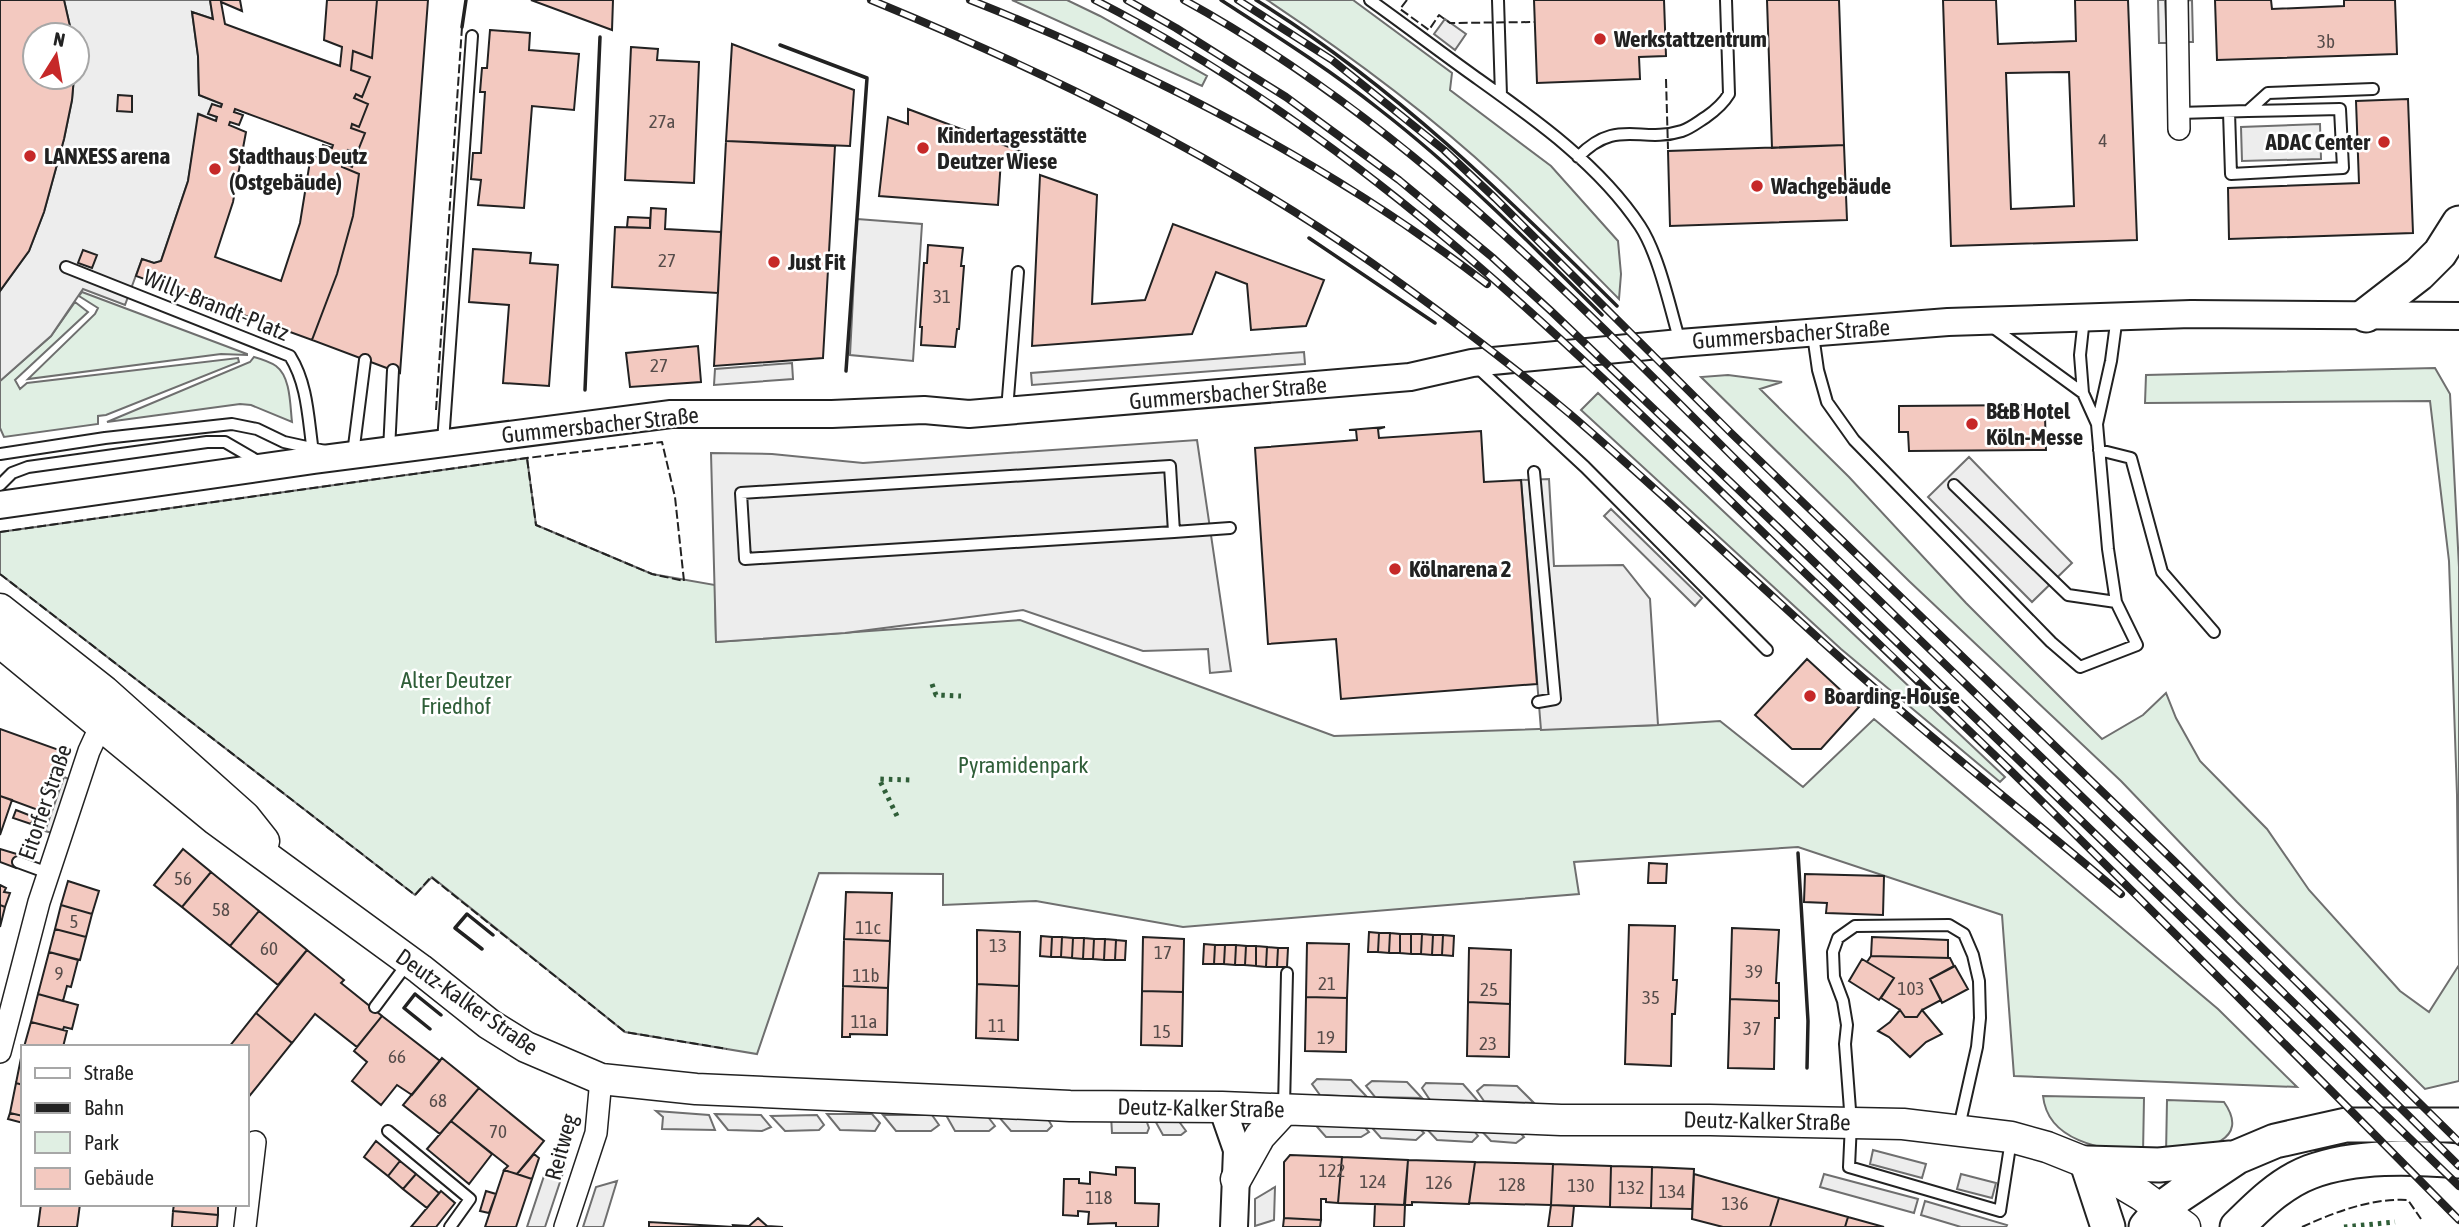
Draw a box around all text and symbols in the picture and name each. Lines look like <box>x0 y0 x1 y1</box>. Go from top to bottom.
north arrow <box>21 21 91 91</box>
place label: Werkstattzentrum <box>1613 26 1767 52</box>
text: N <box>52 27 67 51</box>
house number: 3b <box>2317 30 2335 52</box>
marker: Werkstattzentrum <box>1592 31 1608 47</box>
house number: 27a <box>649 110 675 132</box>
place label: Kindertagesstätte Deutzer Wiese <box>937 122 1087 174</box>
house number: 4 <box>2099 129 2108 151</box>
place label: ADAC Center <box>2265 129 2371 155</box>
marker: ADAC Center <box>2376 134 2392 150</box>
marker: Kindertagesstätte Deutzer Wiese <box>915 140 931 156</box>
place label: LANXESS arena <box>44 143 170 169</box>
place label: Stadthaus Deutz (Ostgebäude) <box>229 143 368 195</box>
marker: LANXESS arena <box>22 148 38 164</box>
marker: Stadthaus Deutz (Ostgebäude) <box>207 161 223 177</box>
place label: Wachgebäude <box>1770 173 1891 199</box>
marker: Wachgebäude <box>1749 178 1765 194</box>
house number: 27 <box>658 249 676 271</box>
place label: Just Fit <box>787 249 846 275</box>
marker: Just Fit <box>766 254 782 270</box>
street label: Willy-Brandt-Platz <box>140 264 292 346</box>
house number: 31 <box>933 285 951 307</box>
street label: Gummersbacher Straße <box>1691 314 1891 354</box>
house number: 27 <box>650 354 668 376</box>
street label: Gummersbacher Straße <box>1128 371 1328 415</box>
place label: B&B Hotel Köln-Messe <box>1986 398 2083 450</box>
street label: Gummersbacher Straße <box>500 402 700 448</box>
marker: B&B Hotel Köln-Messe <box>1964 416 1980 432</box>
place label: Kölnarena 2 <box>1409 556 1512 582</box>
marker: Kölnarena 2 <box>1387 561 1403 577</box>
park label: Alter Deutzer Friedhof <box>401 667 512 719</box>
place label: Boarding-House <box>1824 683 1960 709</box>
marker: Boarding-House <box>1802 688 1818 704</box>
street label: Eitorfer Straße <box>13 741 77 863</box>
park label: Pyramidenpark <box>958 752 1088 778</box>
house number: 56 <box>174 867 192 889</box>
house number: 58 <box>212 898 230 920</box>
house number: 5 <box>70 910 78 932</box>
house number: 11c <box>856 916 881 938</box>
house number: 13 <box>989 934 1007 956</box>
house number: 60 <box>260 937 278 959</box>
house number: 17 <box>1154 941 1172 963</box>
street label: Deutz-Kalker Straße <box>391 943 543 1061</box>
house number: 39 <box>1745 960 1763 982</box>
house number: 9 <box>55 962 64 984</box>
house number: 11b <box>853 964 879 986</box>
house number: 21 <box>1318 972 1336 994</box>
house number: 103 <box>1898 977 1924 999</box>
house number: 25 <box>1480 978 1498 1000</box>
house number: 35 <box>1642 986 1660 1008</box>
house number: 11a <box>851 1010 877 1032</box>
house number: 11 <box>988 1014 1006 1036</box>
house number: 37 <box>1743 1017 1761 1039</box>
house number: 15 <box>1153 1020 1171 1042</box>
house number: 19 <box>1317 1026 1335 1048</box>
house number: 23 <box>1479 1032 1497 1054</box>
legend <box>21 1045 248 1206</box>
house number: 66 <box>388 1045 406 1067</box>
text: Straße <box>84 1060 134 1084</box>
house number: 68 <box>429 1089 447 1111</box>
street label: Deutz-Kalker Straße <box>1117 1094 1285 1122</box>
text: Bahn <box>84 1095 124 1119</box>
street label: Deutz-Kalker Straße <box>1683 1107 1851 1135</box>
street label: Reitweg <box>540 1111 582 1183</box>
house number: 70 <box>489 1120 507 1142</box>
text: Park <box>84 1130 119 1154</box>
house number: 122 <box>1319 1159 1345 1181</box>
text: Gebäude <box>84 1165 154 1189</box>
house number: 124 <box>1360 1170 1386 1192</box>
house number: 126 <box>1426 1171 1452 1193</box>
house number: 128 <box>1499 1173 1525 1195</box>
house number: 130 <box>1568 1174 1594 1196</box>
house number: 132 <box>1618 1176 1644 1198</box>
house number: 134 <box>1659 1180 1685 1202</box>
house number: 118 <box>1086 1186 1112 1208</box>
house number: 136 <box>1722 1192 1748 1214</box>

